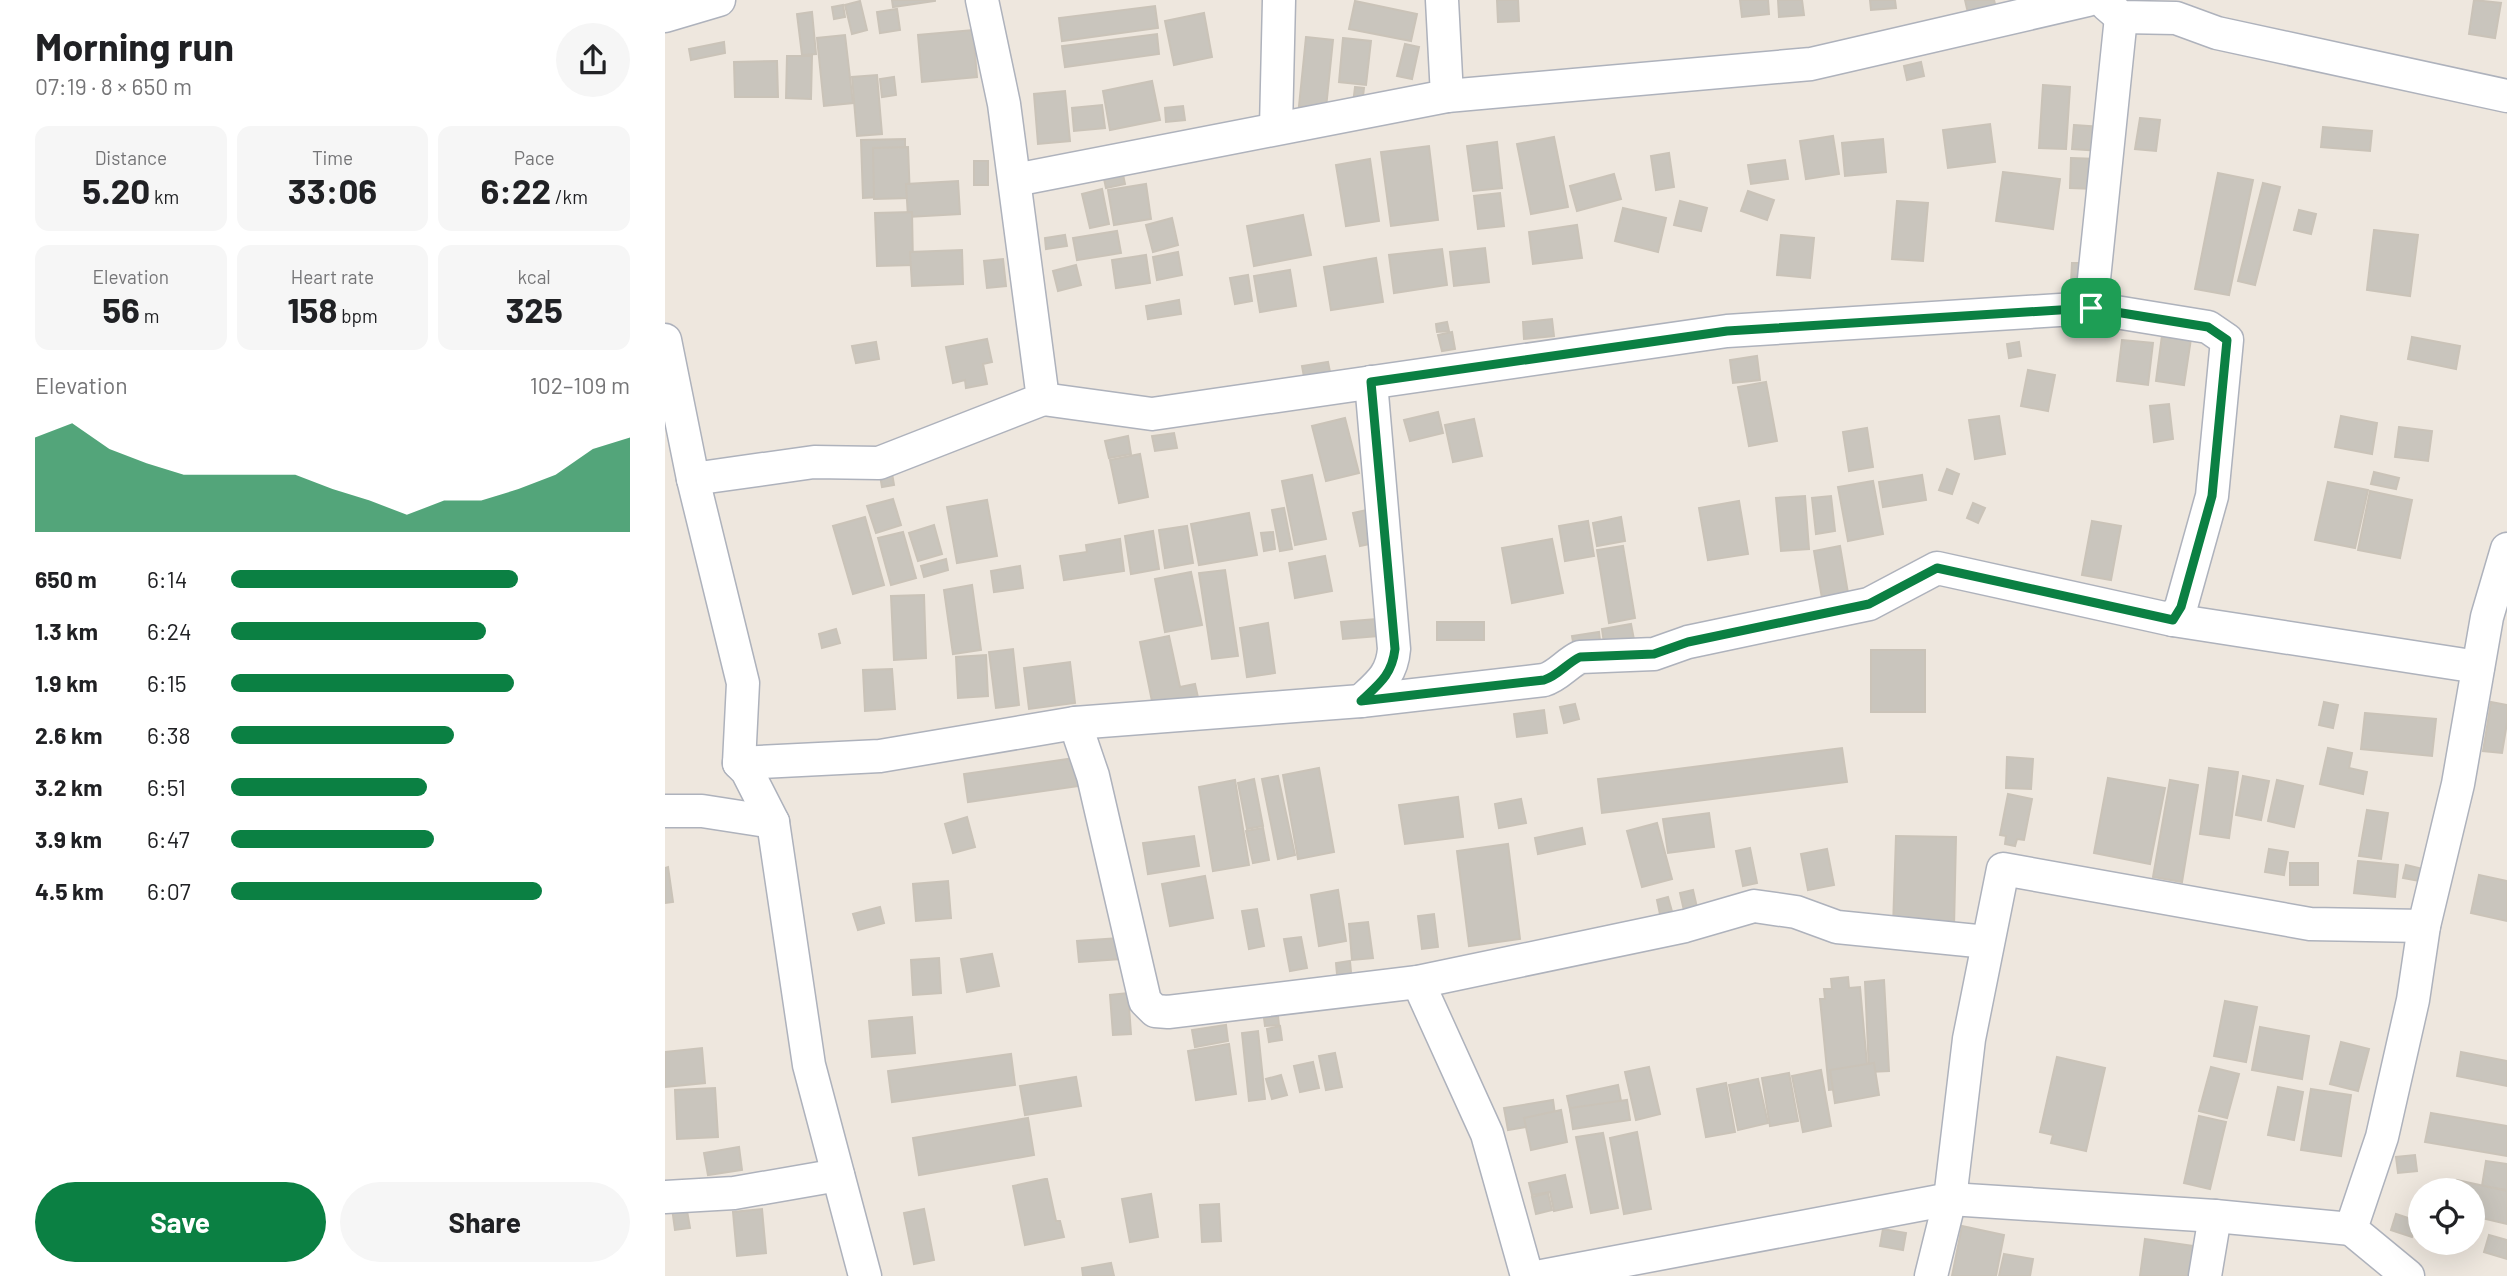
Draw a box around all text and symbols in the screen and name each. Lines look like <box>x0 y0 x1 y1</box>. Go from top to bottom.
text: Morning run <box>35 23 234 69</box>
button: share <box>556 23 630 97</box>
text: 07:19 · 8 × 650 m <box>35 72 192 100</box>
text: Distance <box>95 146 167 169</box>
text: Time <box>312 146 353 169</box>
text: Pace <box>514 146 555 169</box>
text: 5.20 <box>82 169 150 211</box>
text: 33:06 <box>288 169 377 211</box>
text: 6:22 <box>480 169 551 211</box>
text: km <box>150 185 179 208</box>
text: /km <box>551 185 588 208</box>
text: Elevation <box>93 265 169 288</box>
text: Heart rate <box>291 265 374 288</box>
text: kcal <box>518 265 551 288</box>
pin <box>2061 278 2121 338</box>
text: 56 <box>102 288 140 330</box>
text: 158 <box>287 288 337 330</box>
text: 325 <box>505 288 563 330</box>
icon: arrive <box>2072 289 2110 327</box>
text: m <box>140 304 159 327</box>
text: bpm <box>337 304 378 327</box>
text: Elevation <box>35 371 128 399</box>
text: 102–109 m <box>530 371 630 399</box>
text: 650 m <box>35 565 97 593</box>
text: 6:14 <box>147 565 187 593</box>
text: 1.3 km <box>35 617 98 645</box>
text: 6:24 <box>147 617 192 645</box>
text: 1.9 km <box>35 669 98 697</box>
text: 6:15 <box>147 669 187 697</box>
text: 2.6 km <box>35 721 103 749</box>
text: 6:38 <box>147 721 190 749</box>
text: 3.2 km <box>35 773 103 801</box>
text: 6:51 <box>147 773 186 801</box>
text: 3.9 km <box>35 825 102 853</box>
text: 6:47 <box>147 825 190 853</box>
text: 4.5 km <box>35 877 104 905</box>
text: 6:07 <box>147 877 191 905</box>
map controls <box>2408 1178 2485 1255</box>
button: locate <box>2408 1178 2485 1255</box>
button: Save <box>35 1182 326 1262</box>
button: Share <box>340 1182 630 1262</box>

